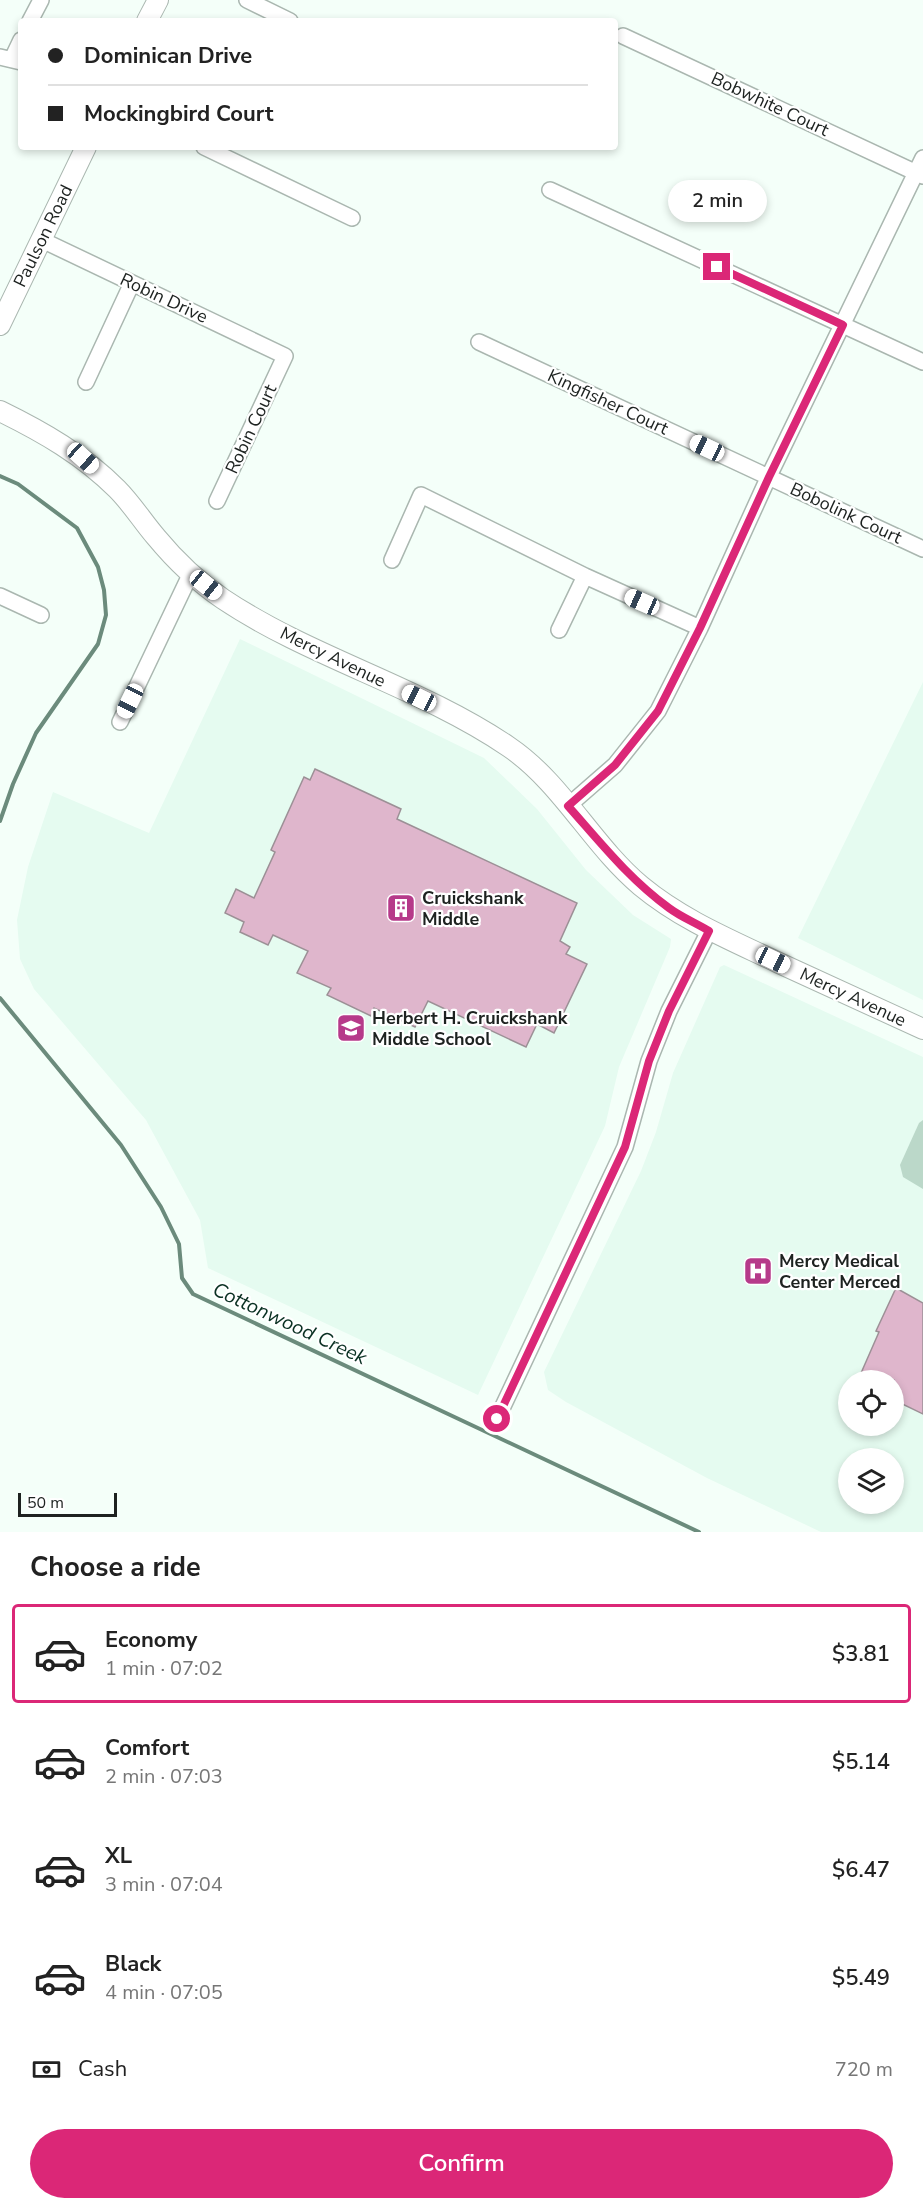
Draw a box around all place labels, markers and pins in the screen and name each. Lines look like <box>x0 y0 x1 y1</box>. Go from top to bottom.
place label: Cruickshank Middle <box>422 886 524 931</box>
building icon: Cruickshank Middle <box>385 892 417 924</box>
place label: Herbert H. Cruickshank Middle School <box>372 1006 568 1051</box>
school or university icon: Herbert H. Cruickshank Middle School <box>335 1012 367 1044</box>
place label: Mercy Medical Center Merced <box>779 1249 901 1294</box>
hospital icon: Mercy Medical Center Merced <box>742 1255 774 1287</box>

